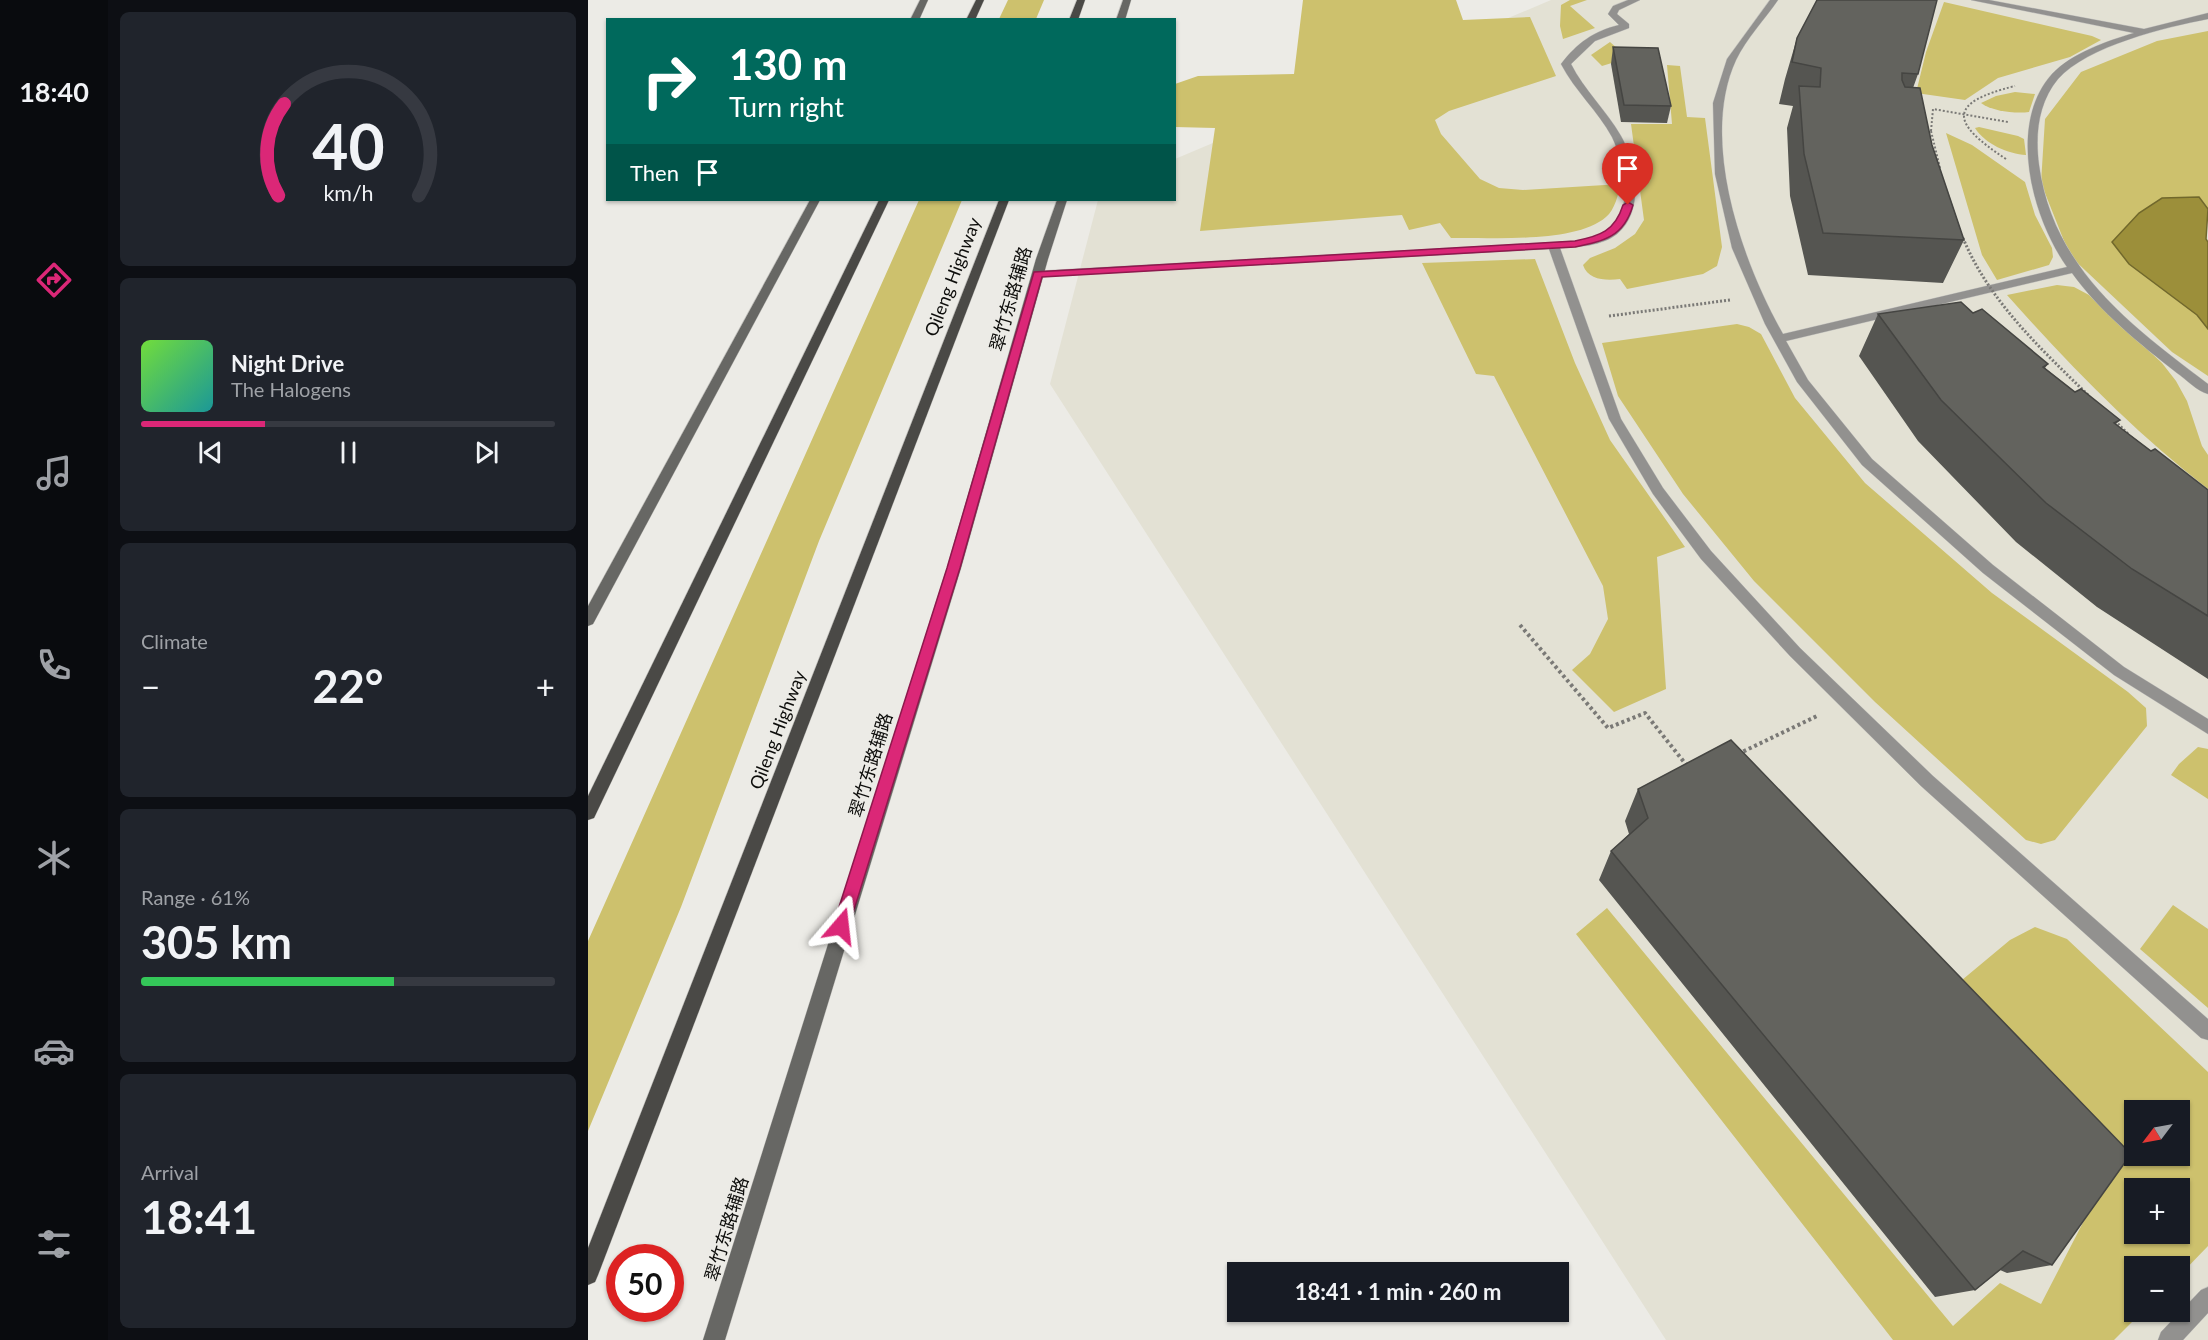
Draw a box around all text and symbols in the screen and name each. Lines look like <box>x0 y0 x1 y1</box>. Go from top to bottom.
text: 130 m <box>729 39 847 89</box>
icon: right <box>630 42 708 120</box>
text: 18:40 <box>19 75 89 108</box>
text: Turn right <box>729 90 844 123</box>
text: 40 <box>312 108 384 183</box>
pin <box>1602 143 1653 205</box>
icon: arrive <box>1611 152 1644 185</box>
icon: arrive <box>691 156 724 189</box>
text: Then <box>630 159 679 186</box>
text: km/h <box>323 180 373 206</box>
street label: Qileng Highway <box>919 213 985 339</box>
street label: 翠竹东路辅路 <box>985 244 1035 354</box>
icon: directions <box>33 259 75 301</box>
text: Night Drive <box>231 350 344 377</box>
text: The Halogens <box>231 377 351 401</box>
icon: previous <box>194 436 227 469</box>
icon: pause <box>332 436 365 469</box>
icon: next <box>470 436 503 469</box>
icon: music <box>33 452 75 494</box>
text: Climate <box>141 629 208 653</box>
icon: phone <box>33 644 75 686</box>
text: 22° <box>313 659 383 713</box>
text: − <box>141 666 160 706</box>
text: + <box>536 666 555 706</box>
street label: Qileng Highway <box>744 666 810 792</box>
street label: 翠竹东路辅路 <box>844 710 896 820</box>
icon: climate <box>33 837 75 879</box>
text: Range · 61% <box>141 885 250 909</box>
position arrow <box>809 894 873 958</box>
text: 305 km <box>141 915 292 969</box>
icon: car <box>33 1030 75 1072</box>
north arrow <box>2124 1100 2190 1166</box>
map controls <box>2124 1100 2190 1322</box>
text: Arrival <box>141 1160 199 1184</box>
street label: 翠竹东路辅路 <box>700 1174 752 1284</box>
button: + <box>2124 1178 2190 1244</box>
text: 18:41 <box>141 1190 257 1244</box>
icon: filters <box>33 1223 75 1265</box>
speed limit sign: 50 <box>606 1244 684 1322</box>
button: − <box>2124 1256 2190 1322</box>
text: 18:41 · 1 min · 260 m <box>1295 1278 1501 1305</box>

